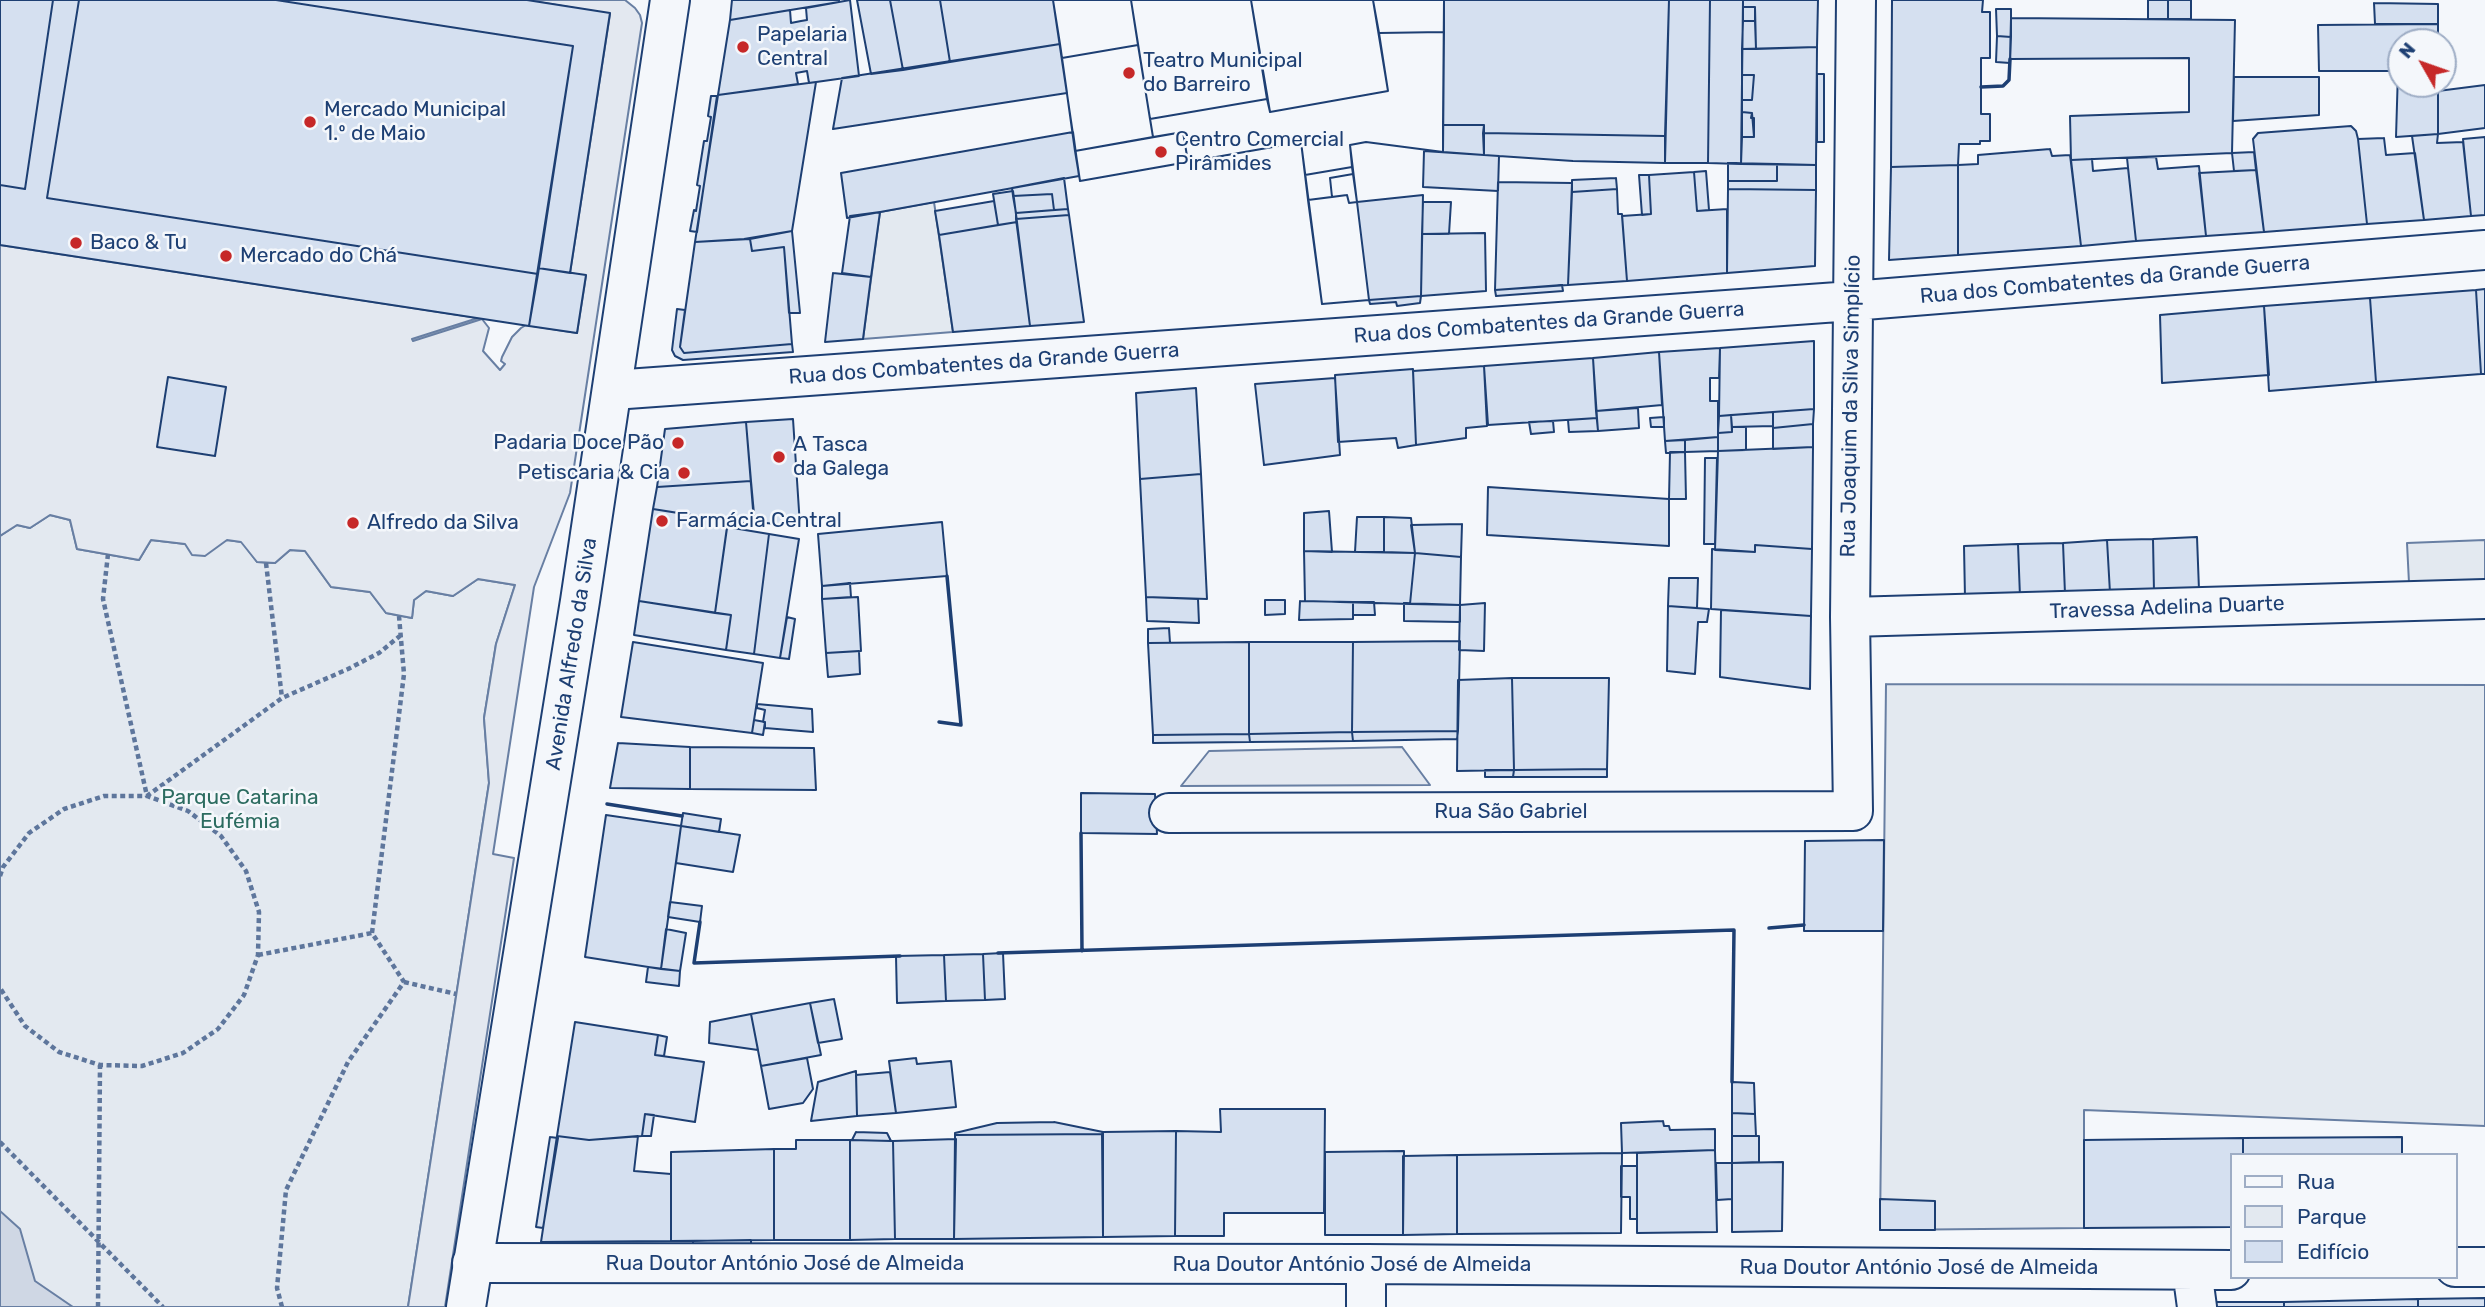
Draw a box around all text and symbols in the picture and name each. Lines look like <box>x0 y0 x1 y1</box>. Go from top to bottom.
place label: Papelaria Central <box>757 22 847 72</box>
north arrow <box>2387 28 2457 98</box>
text: N <box>2394 38 2420 63</box>
marker: Papelaria Central <box>735 39 751 55</box>
place label: Teatro Municipal do Barreiro <box>1143 48 1303 98</box>
marker: Teatro Municipal do Barreiro <box>1121 65 1137 81</box>
place label: Mercado Municipal 1.º de Maio <box>324 97 506 147</box>
marker: Mercado Municipal 1.º de Maio <box>302 114 318 130</box>
place label: Centro Comercial Pirâmides <box>1175 127 1344 177</box>
marker: Centro Comercial Pirâmides <box>1153 144 1169 160</box>
place label: Baco & Tu <box>90 230 187 256</box>
marker: Baco & Tu <box>68 235 84 251</box>
place label: Mercado do Chá <box>240 243 397 269</box>
marker: Mercado do Chá <box>218 248 234 264</box>
street label: Rua dos Combatentes da Grande Guerra <box>1919 250 2311 310</box>
street label: Rua Joaquim da Silva Simplício <box>1836 254 1866 558</box>
street label: Rua dos Combatentes da Grande Guerra <box>1353 297 1745 349</box>
street label: Rua dos Combatentes da Grande Guerra <box>788 338 1180 390</box>
place label: Padaria Doce Pão <box>493 430 664 456</box>
place label: A Tasca da Galega <box>793 432 889 482</box>
marker: Padaria Doce Pão <box>670 435 686 451</box>
marker: A Tasca da Galega <box>771 449 787 465</box>
place label: Petiscaria & Cia <box>518 460 670 486</box>
marker: Petiscaria & Cia <box>676 465 692 481</box>
place label: Farmácia Central <box>676 508 842 534</box>
place label: Alfredo da Silva <box>367 510 519 536</box>
marker: Farmácia Central <box>654 513 670 529</box>
marker: Alfredo da Silva <box>345 515 361 531</box>
street label: Avenida Alfredo da Silva <box>541 536 603 772</box>
street label: Travessa Adelina Duarte <box>2049 591 2285 625</box>
park label: Parque Catarina Eufémia <box>161 785 319 835</box>
street label: Rua São Gabriel <box>1434 799 1588 825</box>
legend <box>2230 1153 2457 1279</box>
text: Rua <box>2297 1169 2335 1194</box>
text: Parque <box>2297 1204 2367 1229</box>
text: Edifício <box>2297 1239 2369 1264</box>
street label: Rua Doutor António José de Almeida <box>606 1251 964 1277</box>
street label: Rua Doutor António José de Almeida <box>1173 1252 1531 1278</box>
street label: Rua Doutor António José de Almeida <box>1740 1255 2098 1281</box>

